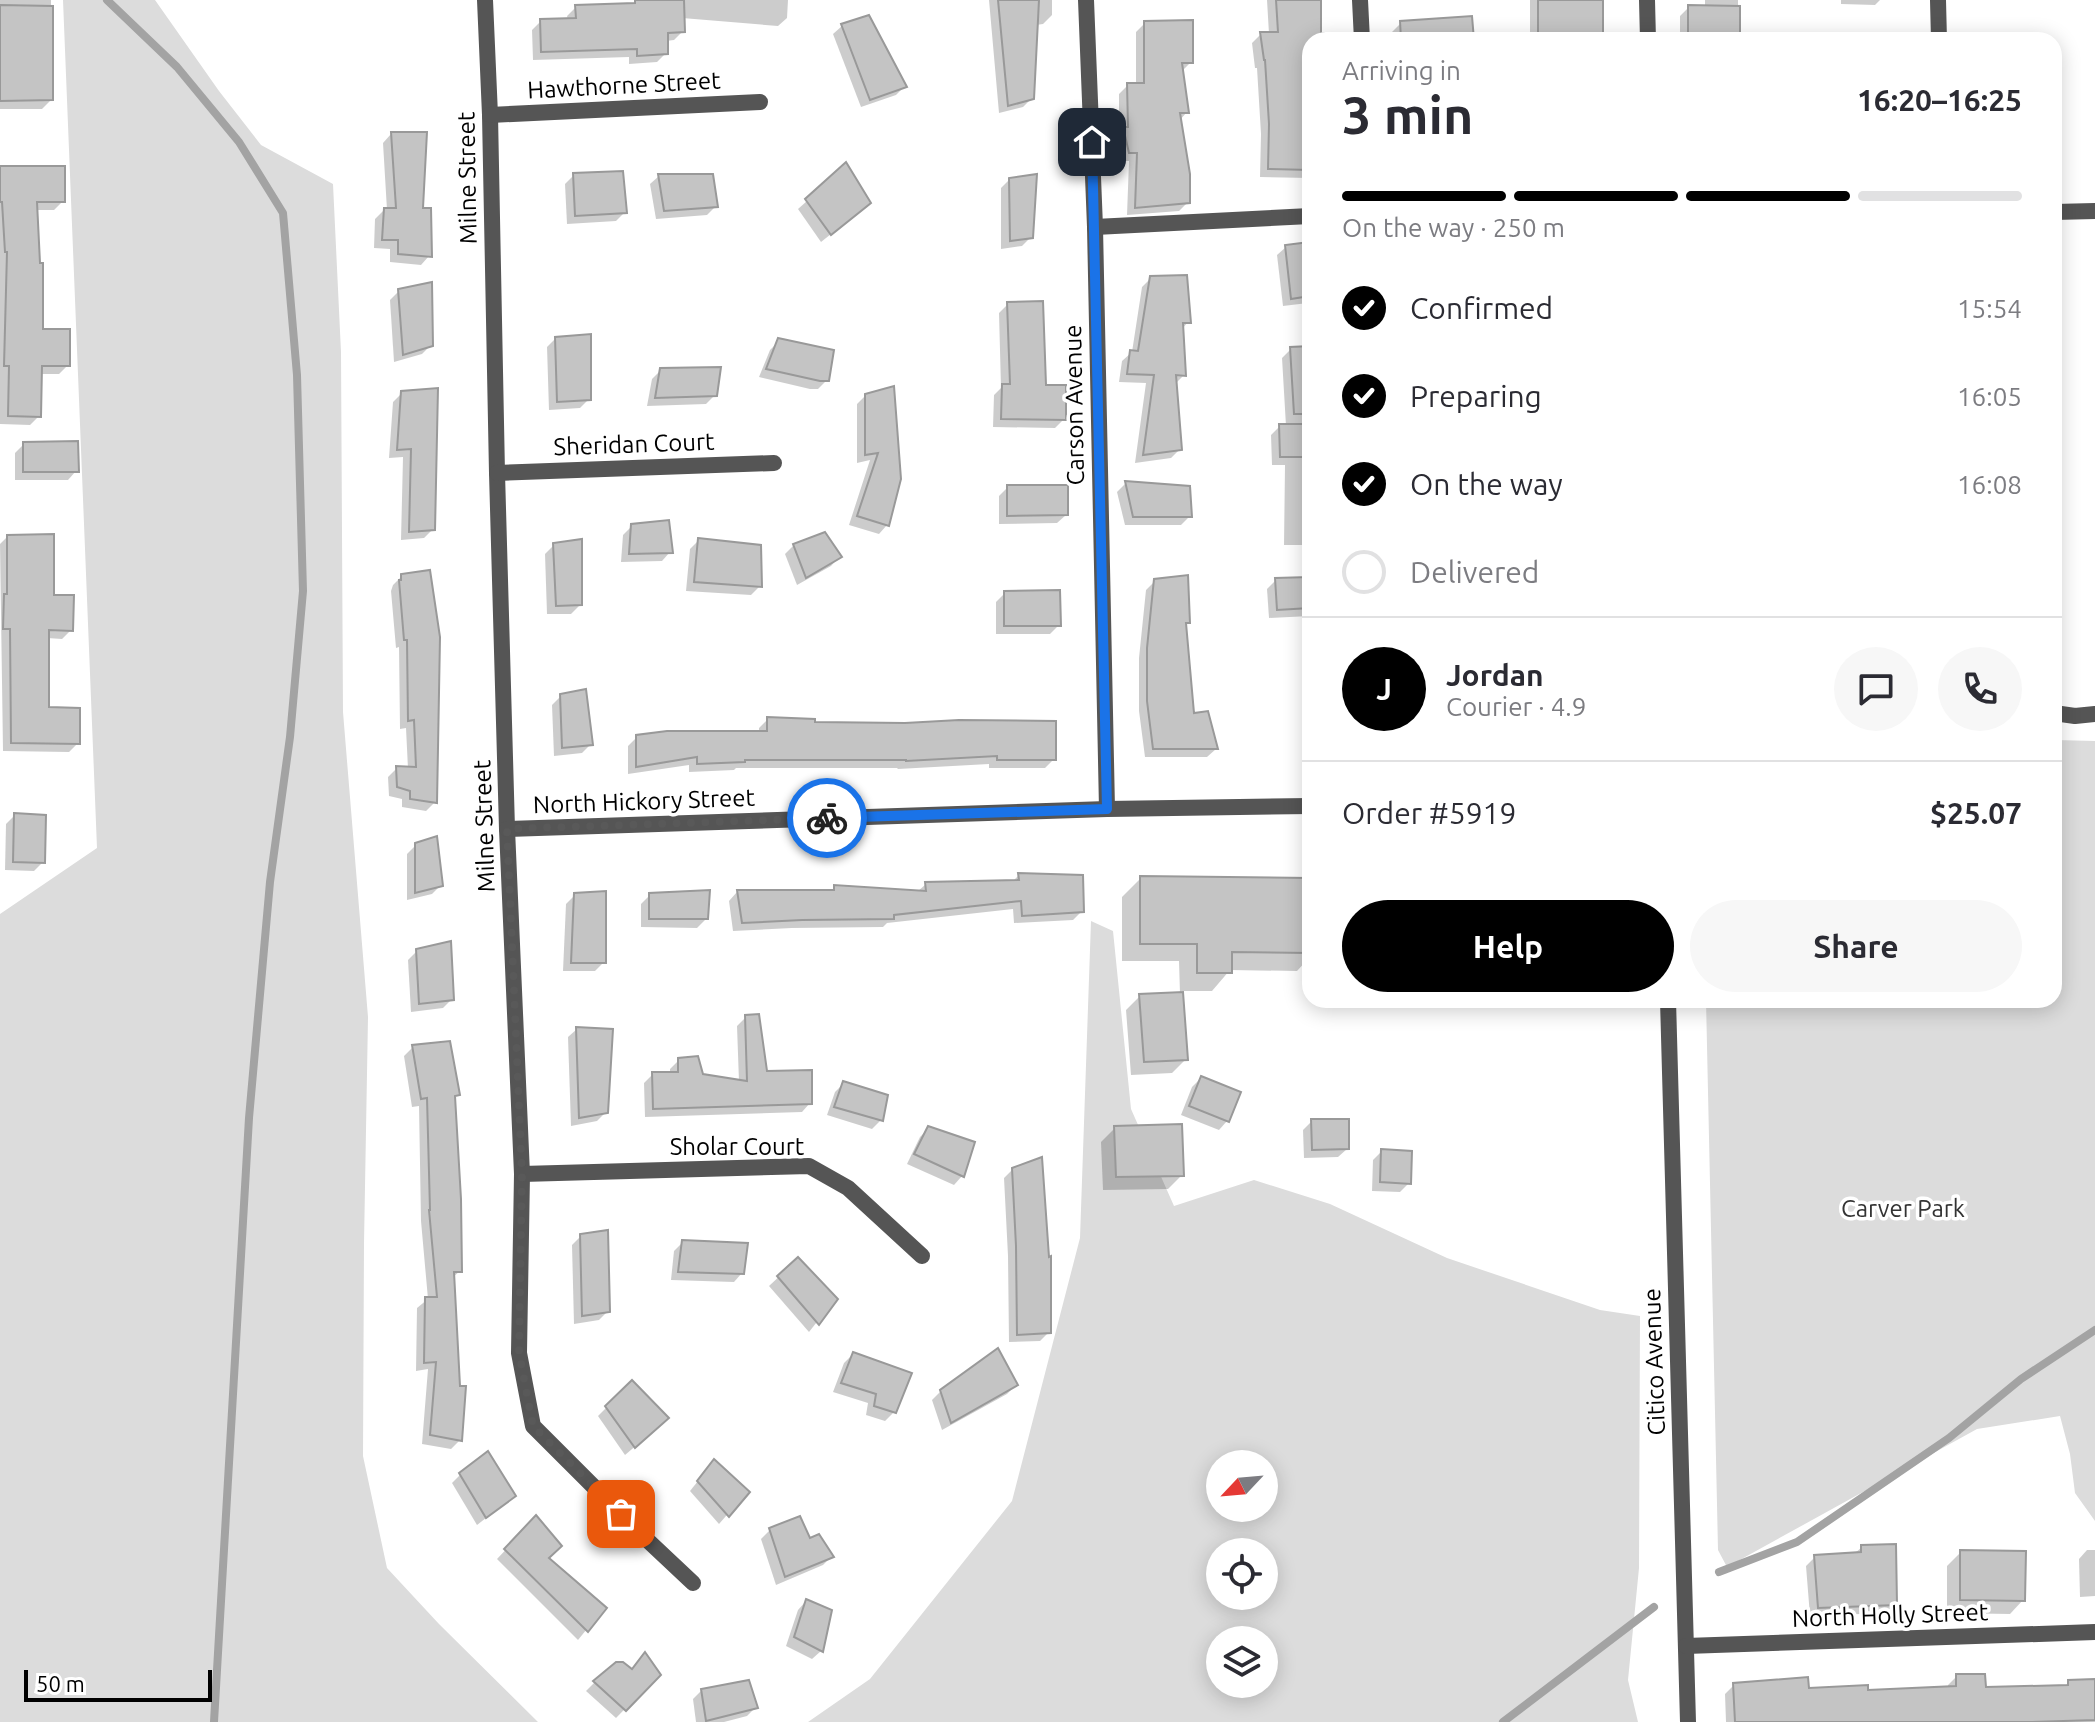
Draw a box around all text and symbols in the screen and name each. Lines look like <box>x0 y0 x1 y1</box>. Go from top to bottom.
text: Arriving in <box>1342 56 1461 85</box>
street label: Hawthorne Street <box>527 66 722 104</box>
text: 16:20–16:25 <box>1857 83 2022 117</box>
text: 3 min <box>1342 86 1473 144</box>
pin <box>1058 108 1126 176</box>
street label: Milne Street <box>452 111 482 244</box>
icon: home <box>1070 120 1114 164</box>
text: On the way · 250 m <box>1342 213 1565 242</box>
icon: check <box>1342 286 1386 330</box>
text: Confirmed <box>1410 291 1553 325</box>
text: 15:54 <box>1957 294 2022 323</box>
street label: Carson Avenue <box>1059 324 1089 486</box>
icon: check <box>1342 374 1386 418</box>
text: Preparing <box>1410 379 1542 413</box>
text: 16:05 <box>1957 382 2022 411</box>
street label: Sheridan Court <box>553 428 715 460</box>
icon: check <box>1342 462 1386 506</box>
text: On the way <box>1410 467 1563 501</box>
text: 16:08 <box>1957 470 2022 499</box>
text: Delivered <box>1410 555 1539 589</box>
button: chat <box>1834 647 1918 731</box>
button: phone <box>1938 647 2022 731</box>
text: Jordan <box>1446 658 1544 692</box>
text: J <box>1376 672 1392 706</box>
text: Courier · 4.9 <box>1446 692 1586 721</box>
street label: Milne Street <box>468 759 500 893</box>
courier <box>787 778 867 858</box>
street label: North Hickory Street <box>533 784 756 818</box>
icon: bike <box>805 796 849 840</box>
text: Order #5919 <box>1342 796 1516 830</box>
text: $25.07 <box>1930 796 2022 830</box>
button: Help <box>1342 900 1674 992</box>
button: Share <box>1690 900 2022 992</box>
street label: Sholar Court <box>670 1133 805 1160</box>
park label: Carver Park <box>1841 1195 1965 1222</box>
street label: Citico Avenue <box>1638 1288 1670 1436</box>
north arrow <box>1206 1450 1278 1522</box>
map controls <box>1206 1450 1278 1698</box>
pin <box>587 1480 655 1548</box>
icon: bag <box>599 1492 643 1536</box>
button: locate <box>1206 1538 1278 1610</box>
street label: North Holly Street <box>1791 1598 1989 1632</box>
button: layers <box>1206 1626 1278 1698</box>
scale bar <box>24 1666 212 1702</box>
text: 50 m <box>36 1671 85 1696</box>

